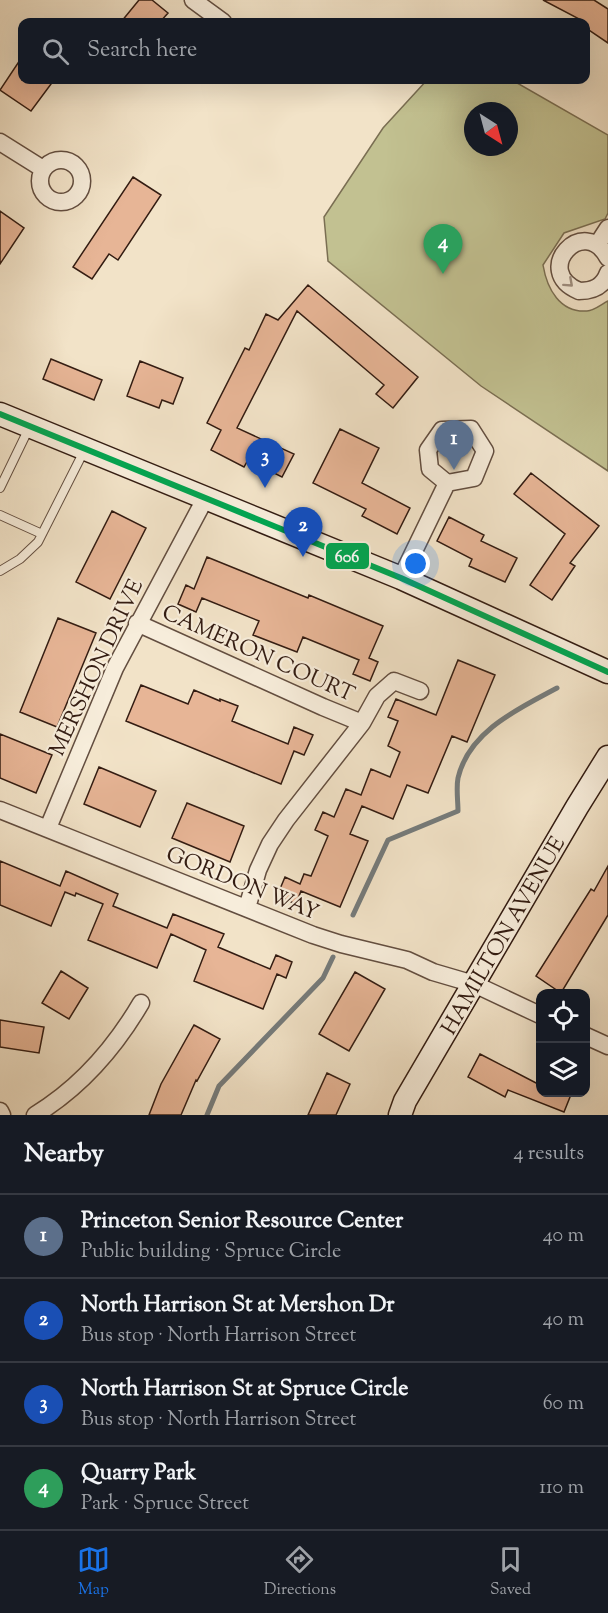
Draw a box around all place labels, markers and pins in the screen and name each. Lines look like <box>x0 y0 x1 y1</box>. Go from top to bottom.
pin: 4 <box>424 224 462 274</box>
pin: 1 <box>434 420 474 470</box>
pin: 3 <box>246 438 284 488</box>
pin: 2 <box>284 508 322 557</box>

